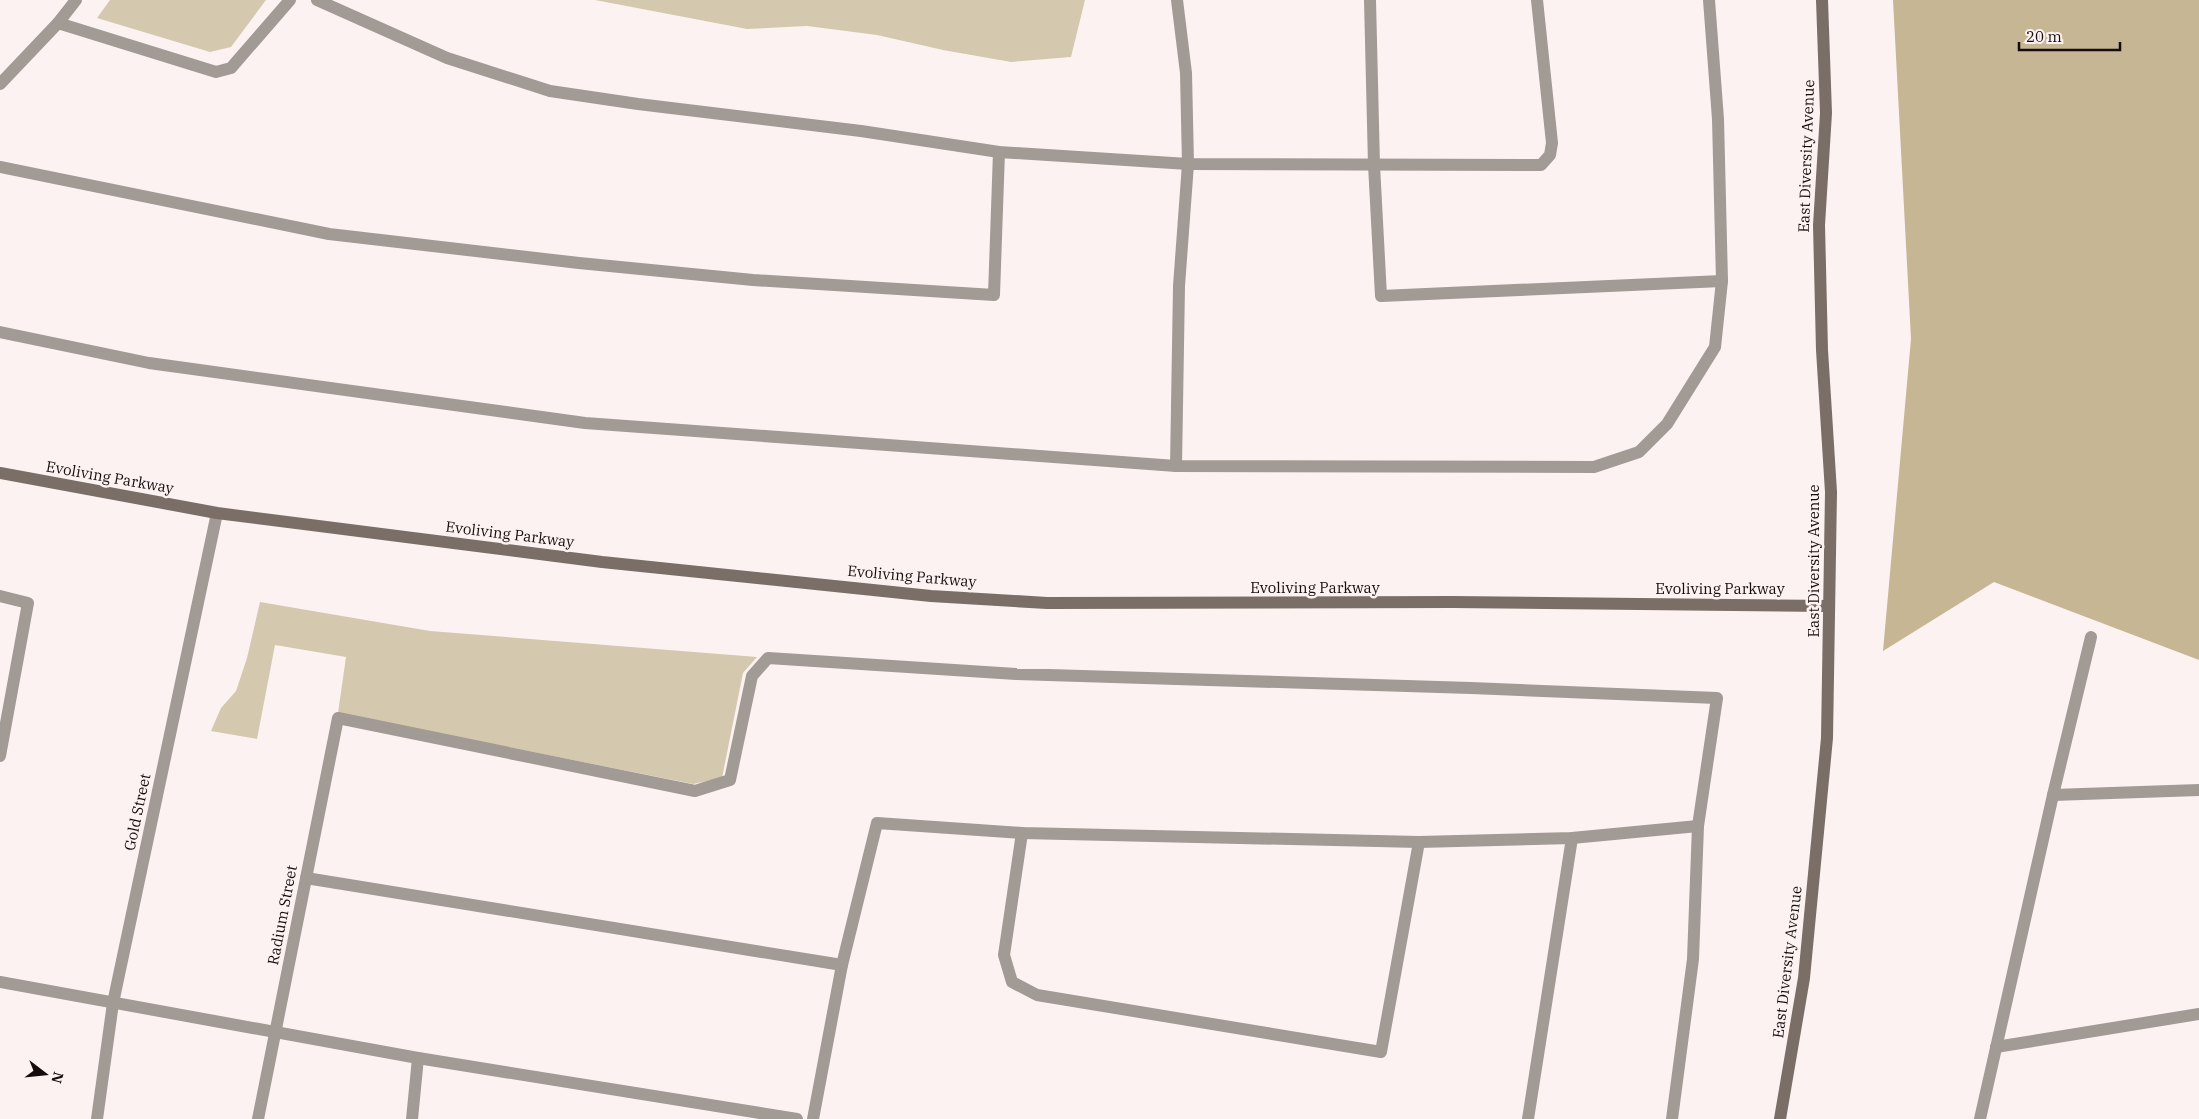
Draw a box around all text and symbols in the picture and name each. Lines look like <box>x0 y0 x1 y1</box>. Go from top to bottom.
scale bar <box>2019 20 2120 52</box>
text: 20 m <box>2026 27 2062 46</box>
street label: East Diversity Avenue <box>1794 79 1818 233</box>
street label: Evoliving Parkway <box>45 456 175 498</box>
street label: East Diversity Avenue <box>1804 484 1823 638</box>
street label: Evoliving Parkway <box>445 517 575 551</box>
street label: Evoliving Parkway <box>847 561 977 591</box>
street label: Evoliving Parkway <box>1250 578 1380 597</box>
street label: Evoliving Parkway <box>1655 579 1785 598</box>
street label: Gold Street <box>120 772 154 852</box>
street label: Radium Street <box>263 863 301 967</box>
street label: East Diversity Avenue <box>1768 885 1806 1039</box>
north arrow <box>20 1049 70 1099</box>
text: N <box>47 1070 68 1085</box>

